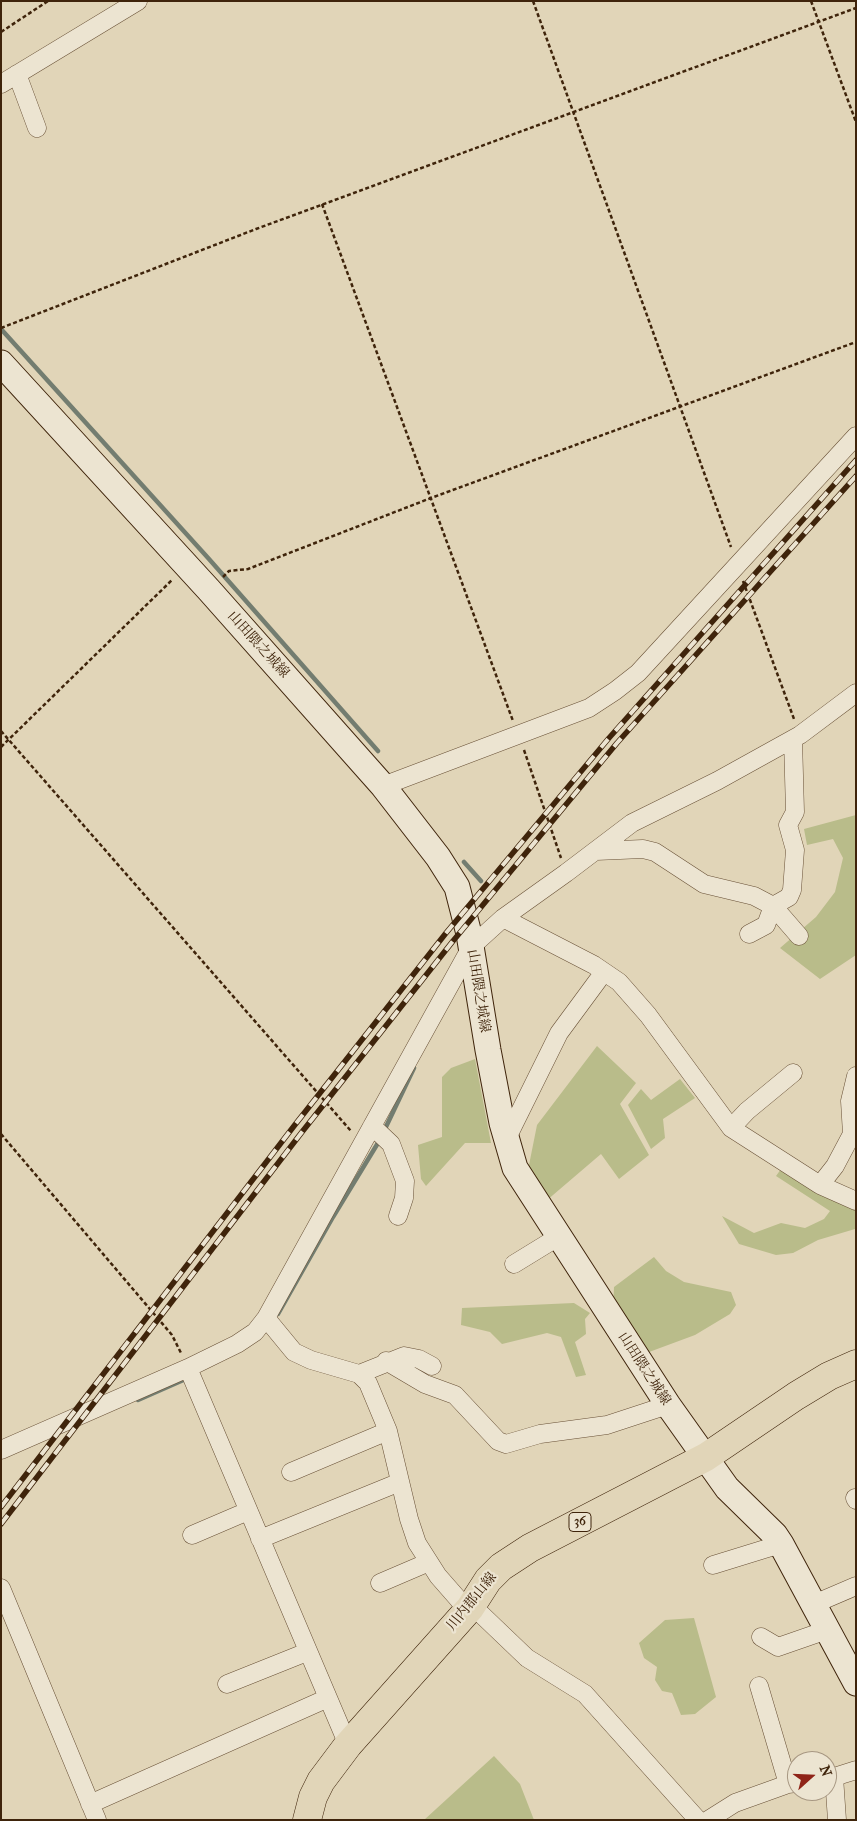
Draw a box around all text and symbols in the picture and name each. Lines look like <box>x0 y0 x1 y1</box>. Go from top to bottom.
street label: 山田隈之城線 <box>224 608 292 682</box>
street label: 山田隈之城線 <box>463 948 493 1034</box>
street label: 山田隈之城線 <box>614 1329 674 1409</box>
road number: 36 <box>569 1512 591 1531</box>
street label: 川内郡山線 <box>443 1570 501 1634</box>
north arrow <box>787 1751 837 1801</box>
text: N <box>816 1763 835 1779</box>

